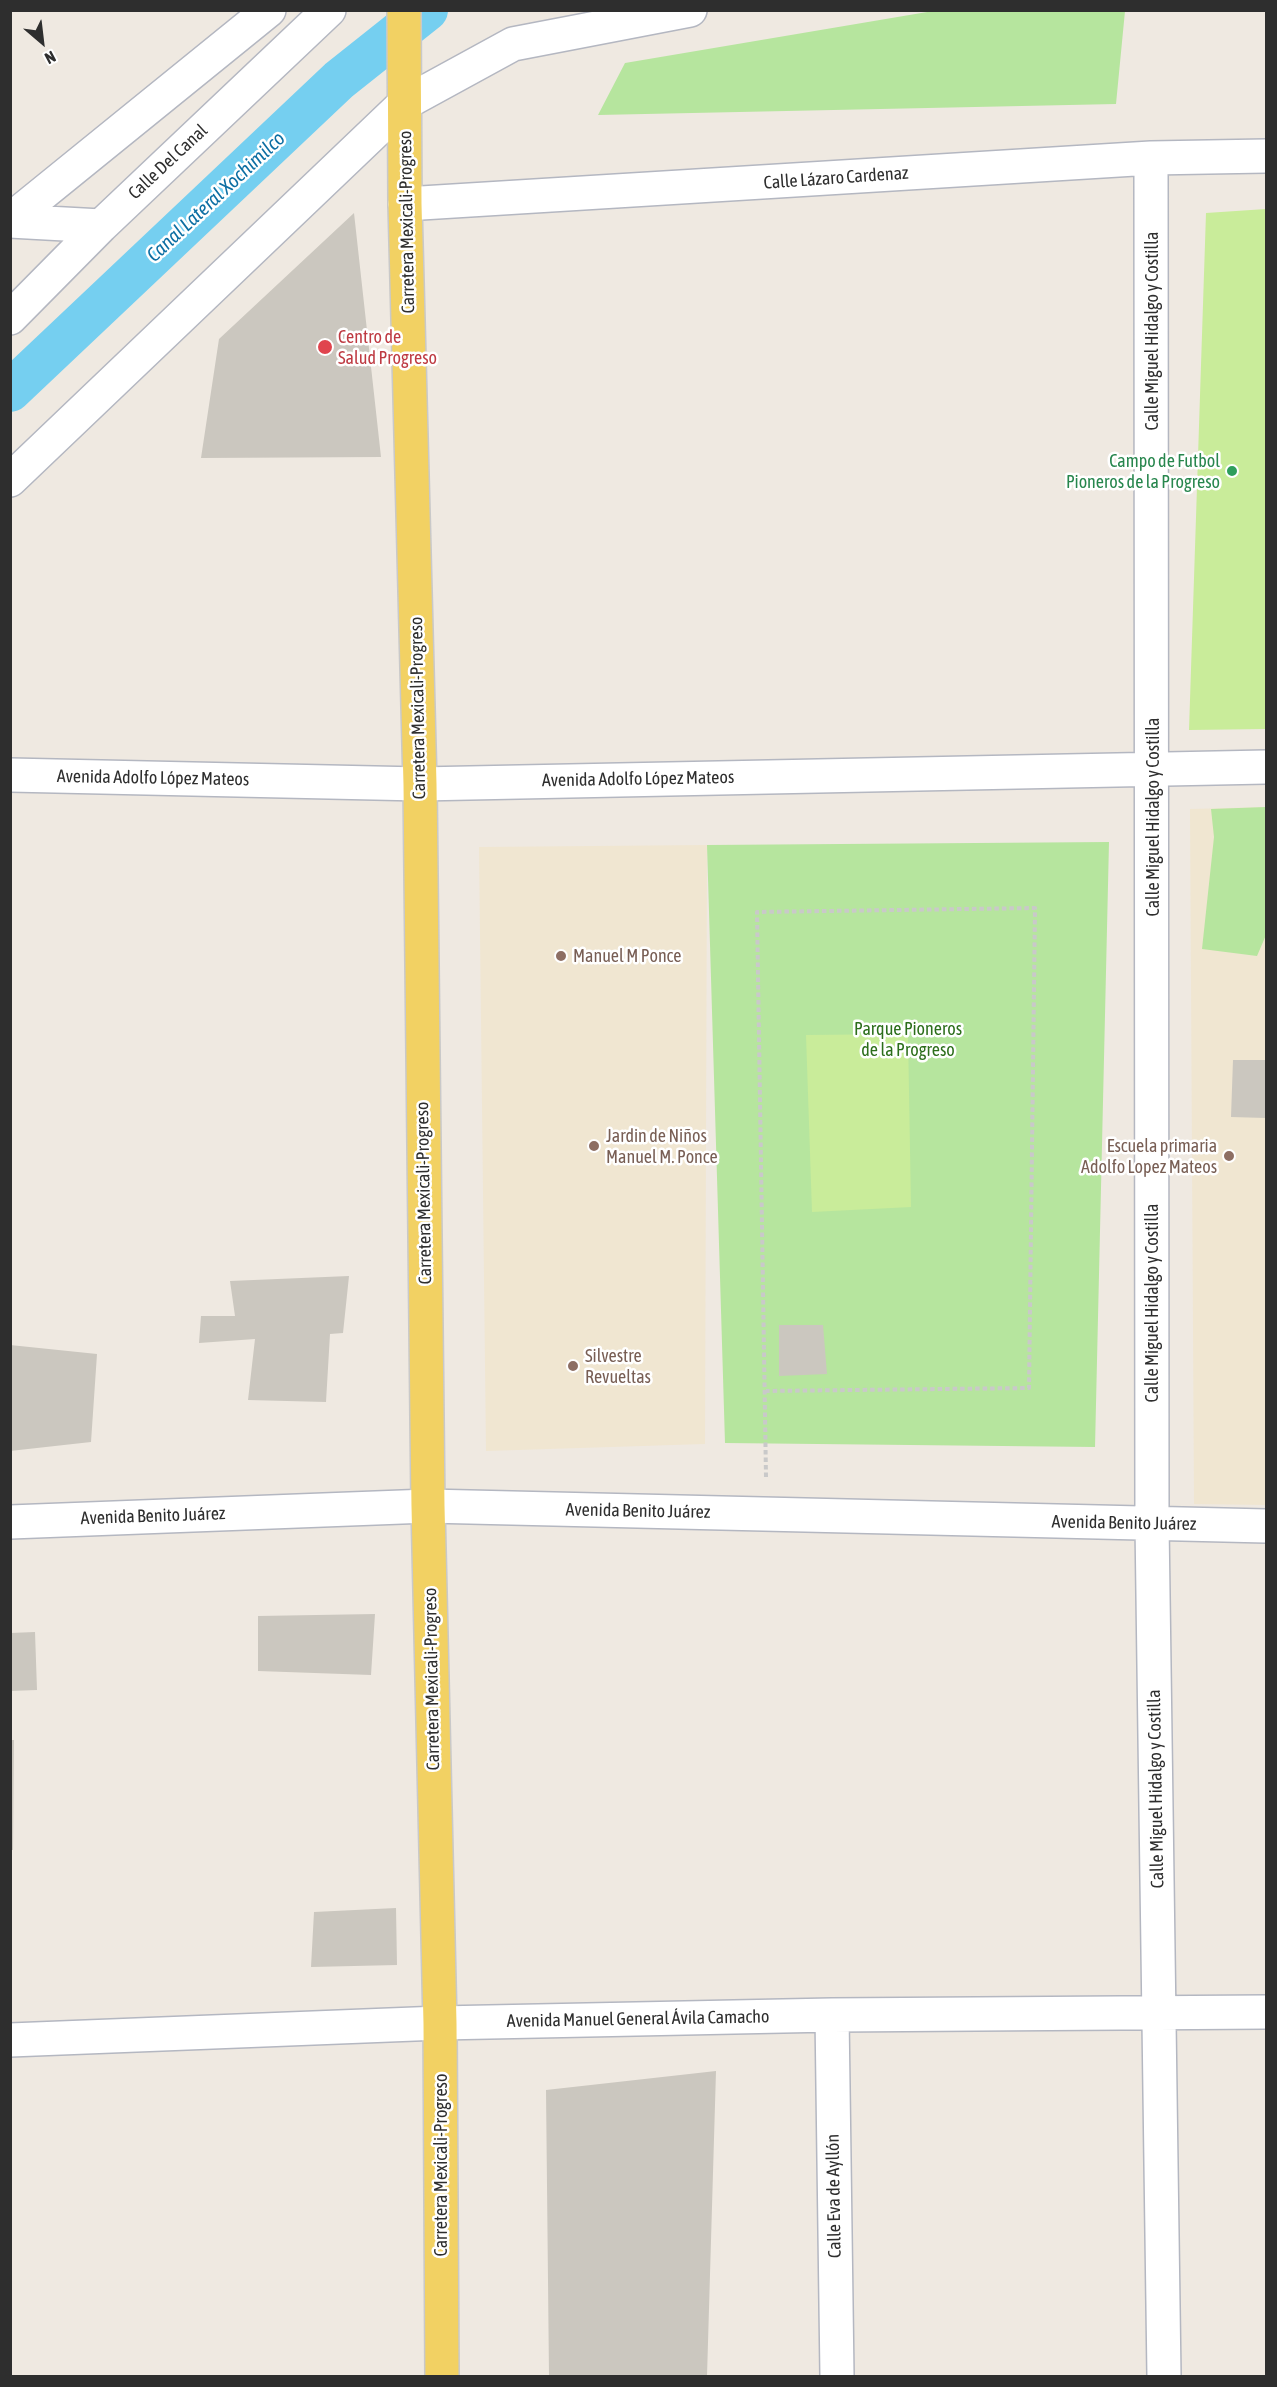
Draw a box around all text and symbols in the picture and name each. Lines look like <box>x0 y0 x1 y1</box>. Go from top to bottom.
north arrow <box>12 12 72 72</box>
text: N <box>42 48 59 68</box>
street label: Calle Del Canal <box>124 120 212 204</box>
water label: Canal Lateral Xochimilco <box>142 127 290 267</box>
street label: Carretera Mexicali-Progreso <box>395 130 419 314</box>
street label: Calle Lázaro Cardenaz <box>763 162 909 194</box>
street label: Calle Miguel Hidalgo y Costilla <box>1141 232 1163 430</box>
place label: Centro de Salud Progreso <box>338 326 437 368</box>
marker: Centro de Salud Progreso <box>316 338 334 356</box>
place label: Campo de Futbol Pioneros de la Progreso <box>1066 450 1220 492</box>
marker: Campo de Futbol Pioneros de la Progreso <box>1225 464 1239 478</box>
street label: Carretera Mexicali-Progreso <box>406 616 430 800</box>
street label: Calle Miguel Hidalgo y Costilla <box>1142 718 1164 916</box>
street label: Avenida Adolfo López Mateos <box>57 766 249 790</box>
street label: Avenida Adolfo López Mateos <box>542 767 734 791</box>
place label: Manuel M Ponce <box>573 945 681 967</box>
marker: Manuel M Ponce <box>554 949 568 963</box>
park label: Parque Pioneros de la Progreso <box>854 1018 962 1060</box>
street label: Carretera Mexicali-Progreso <box>412 1101 436 1285</box>
place label: Jardin de Niños Manuel M. Ponce <box>606 1125 718 1168</box>
place label: Escuela primaria Adolfo Lopez Mateos <box>1081 1135 1217 1178</box>
marker: Jardin de Niños Manuel M. Ponce <box>587 1139 601 1153</box>
marker: Escuela primaria Adolfo Lopez Mateos <box>1222 1149 1236 1163</box>
street label: Calle Miguel Hidalgo y Costilla <box>1141 1204 1163 1402</box>
place label: Silvestre Revueltas <box>585 1345 651 1388</box>
marker: Silvestre Revueltas <box>566 1359 580 1373</box>
street label: Avenida Benito Juárez <box>565 1499 711 1523</box>
street label: Avenida Benito Juárez <box>80 1503 226 1529</box>
street label: Avenida Benito Juárez <box>1051 1511 1197 1535</box>
street label: Carretera Mexicali-Progreso <box>420 1587 444 1771</box>
street label: Calle Miguel Hidalgo y Costilla <box>1143 1689 1169 1889</box>
street label: Avenida Manuel General Ávila Camacho <box>507 2006 769 2032</box>
street label: Carretera Mexicali-Progreso <box>430 2074 452 2256</box>
street label: Calle Eva de Ayllón <box>822 2134 846 2258</box>

